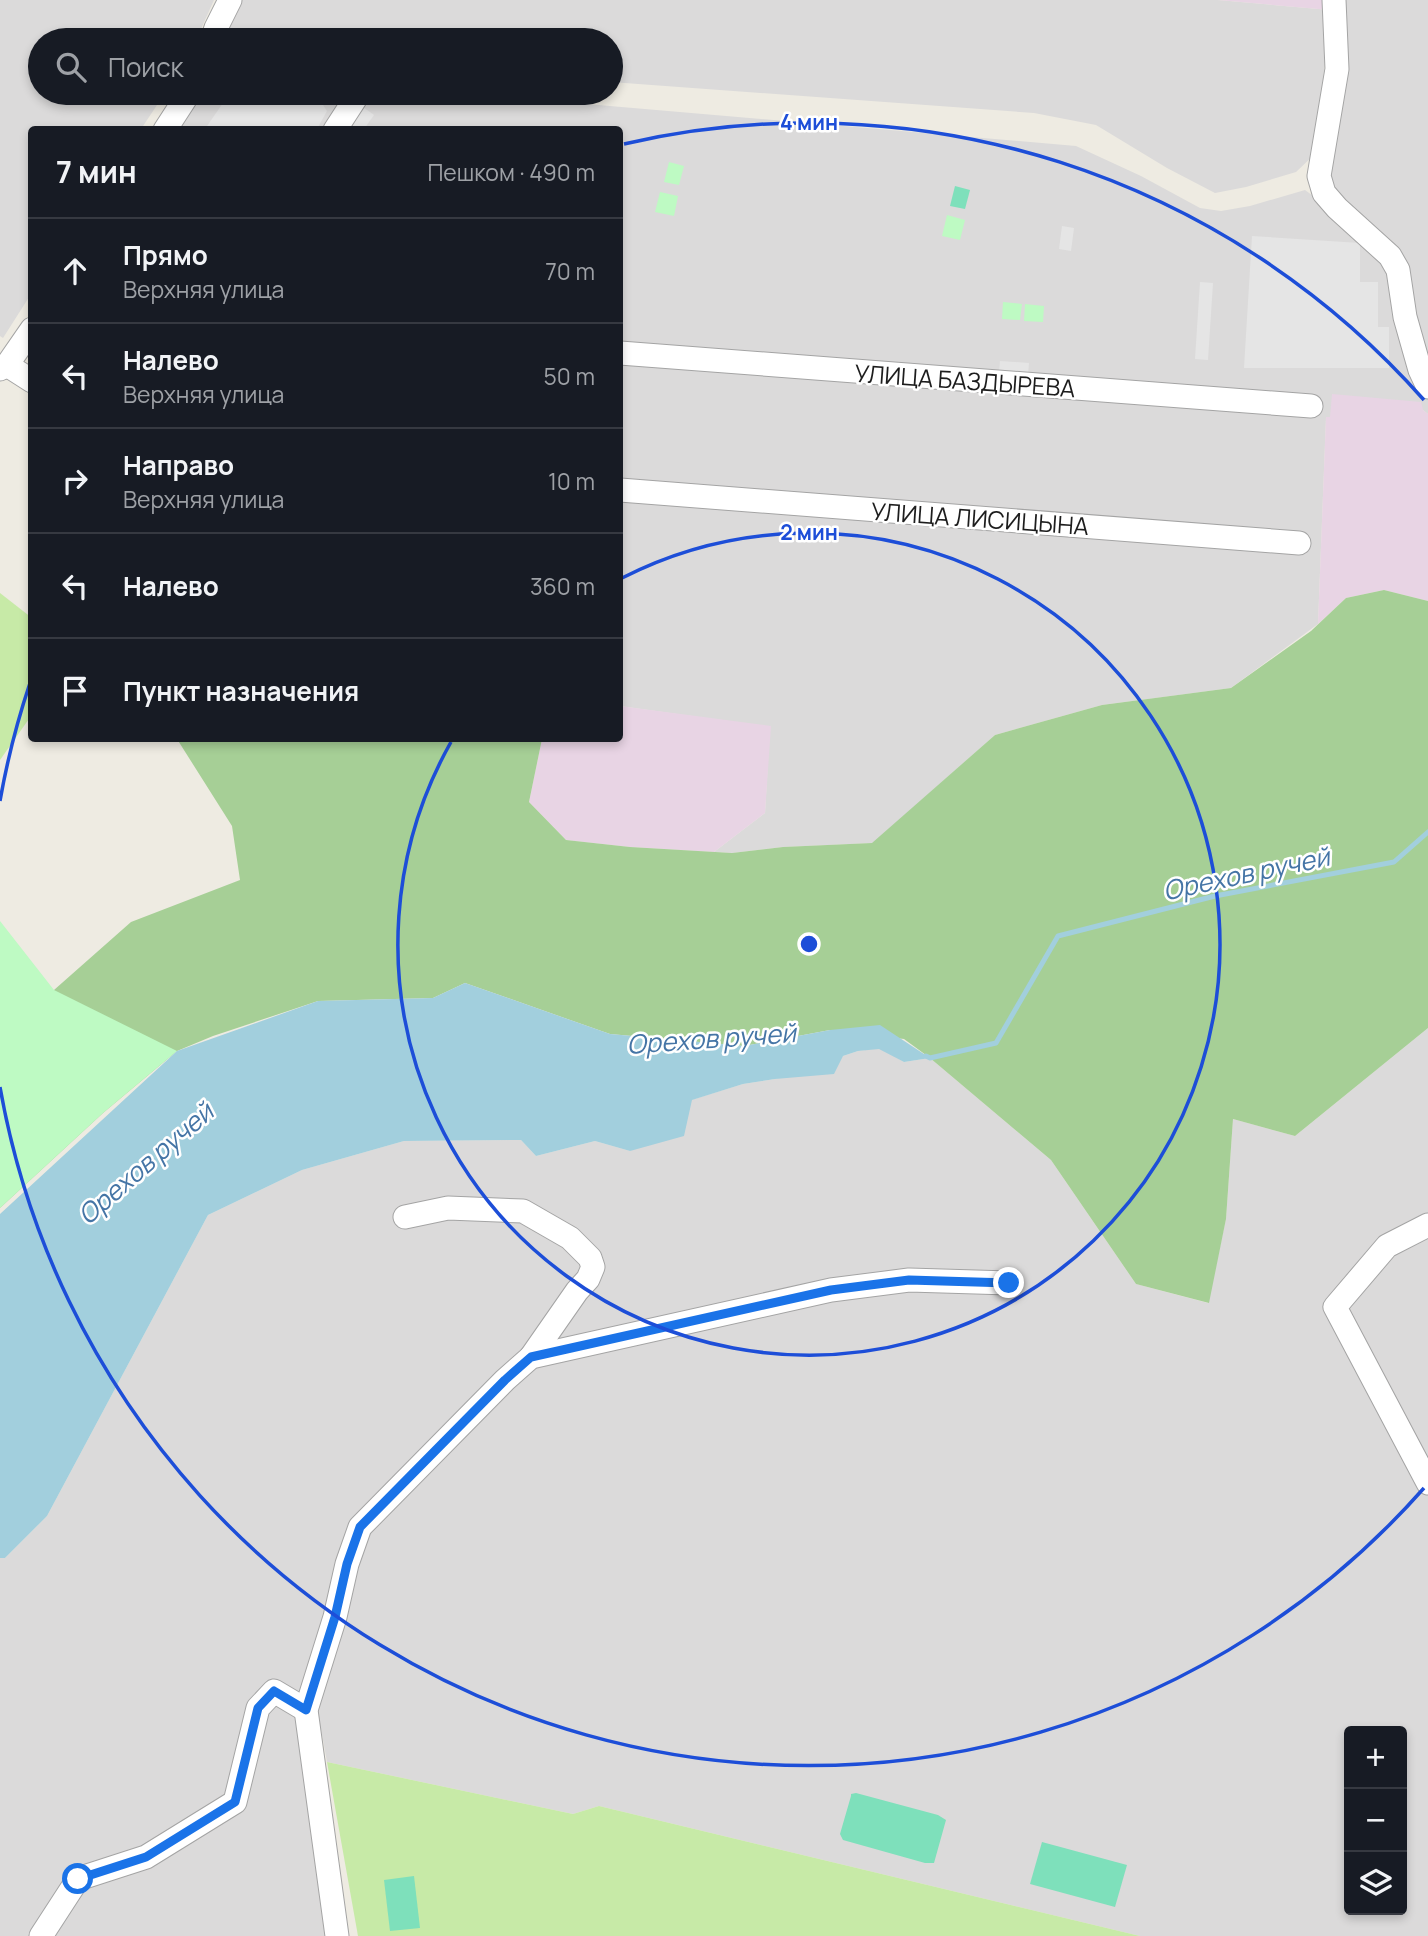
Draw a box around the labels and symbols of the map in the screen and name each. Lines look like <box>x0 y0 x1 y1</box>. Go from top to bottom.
text: 4 мин <box>780 108 838 136</box>
street label: УЛИЦА БАЗДЫРЕВА <box>853 356 1077 404</box>
street label: УЛИЦА ЛИСИЦЫНА <box>870 494 1090 542</box>
text: 2 мин <box>780 518 838 546</box>
water label: Орехов ручей <box>1159 837 1335 908</box>
centre of rings <box>797 932 821 956</box>
water label: Орехов ручей <box>625 1014 799 1062</box>
water label: Орехов ручей <box>69 1092 222 1232</box>
route end <box>993 1267 1024 1298</box>
route start <box>62 1863 93 1894</box>

